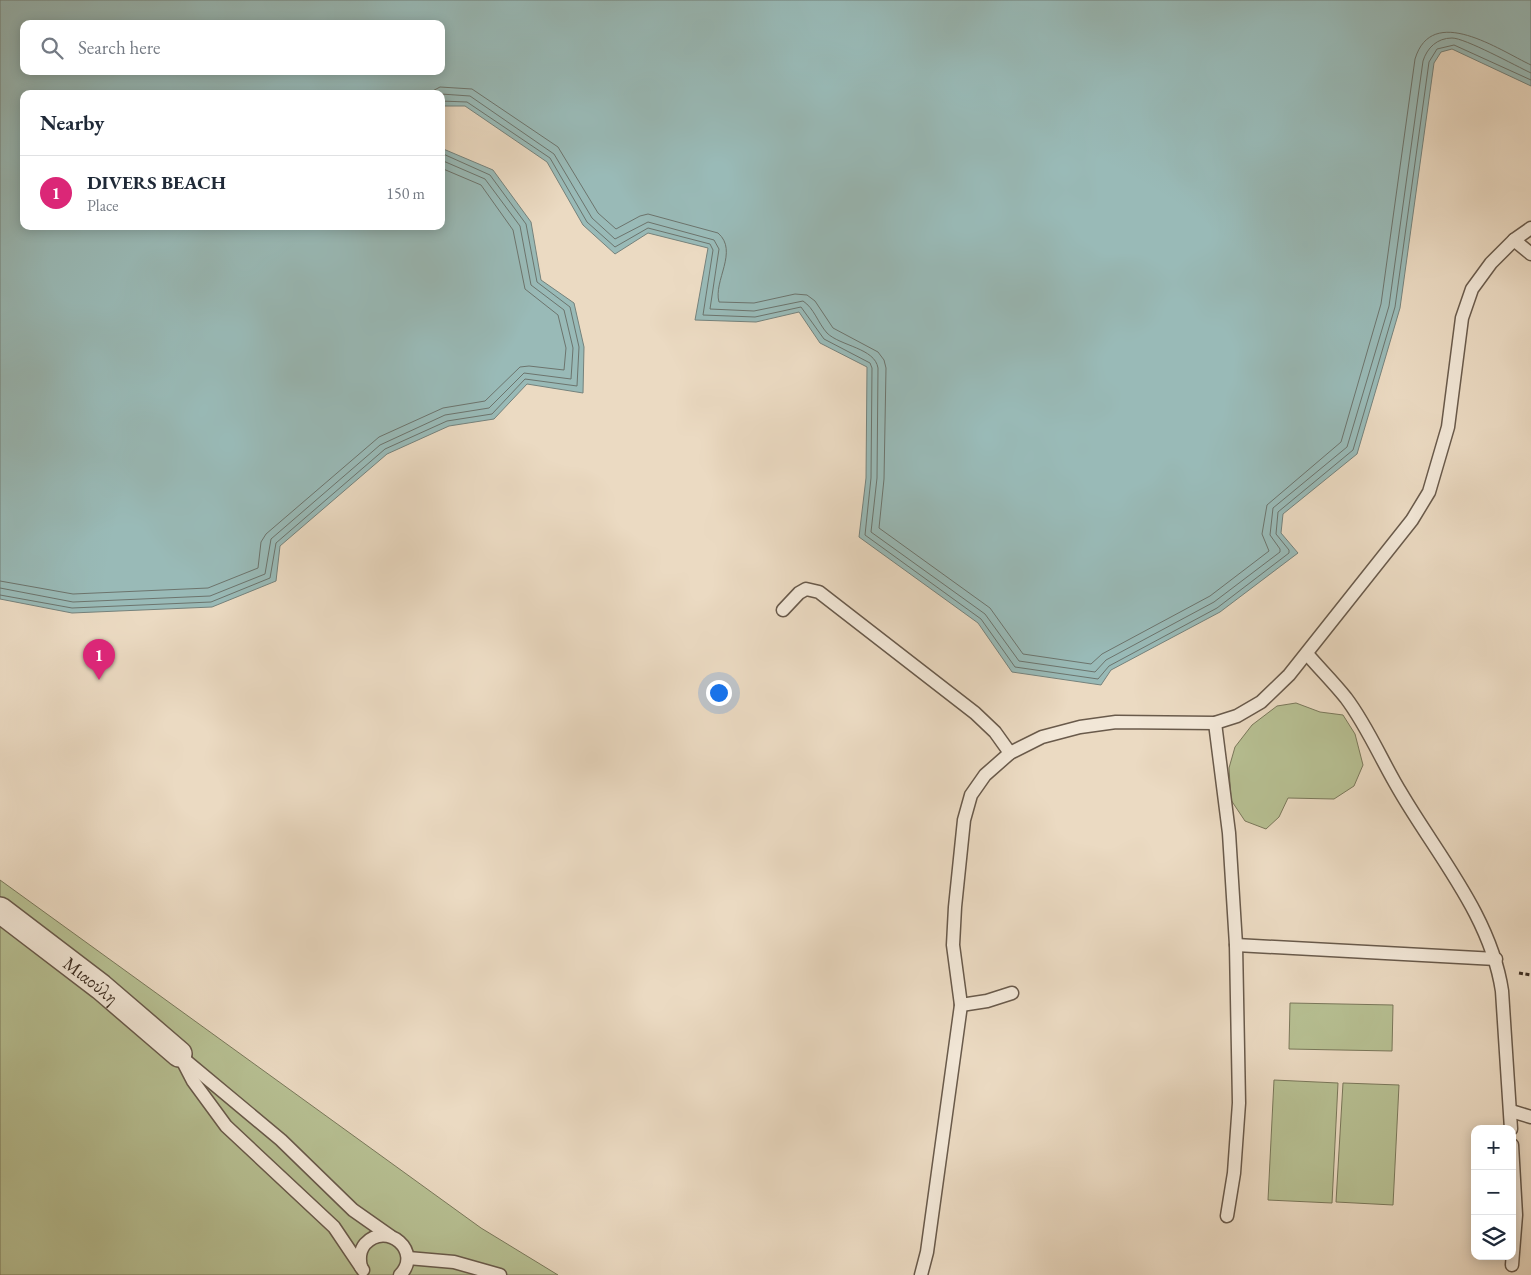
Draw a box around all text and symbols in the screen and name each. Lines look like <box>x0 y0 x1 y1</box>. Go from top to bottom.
search box <box>20 20 445 75</box>
icon: search <box>38 34 66 62</box>
text: Search here <box>78 35 160 60</box>
text: Nearby <box>40 109 104 136</box>
text: DIVERS BEACH <box>87 170 226 195</box>
text: 1 <box>52 183 60 204</box>
text: 150 m <box>386 183 425 204</box>
text: Place <box>87 195 119 216</box>
pin: 1 <box>83 639 115 680</box>
your location <box>706 680 732 706</box>
street label: Μιαούλη <box>58 951 124 1010</box>
map controls <box>1471 1125 1516 1260</box>
button: + <box>1471 1125 1516 1170</box>
button: − <box>1471 1170 1516 1215</box>
button: layers <box>1471 1215 1516 1260</box>

